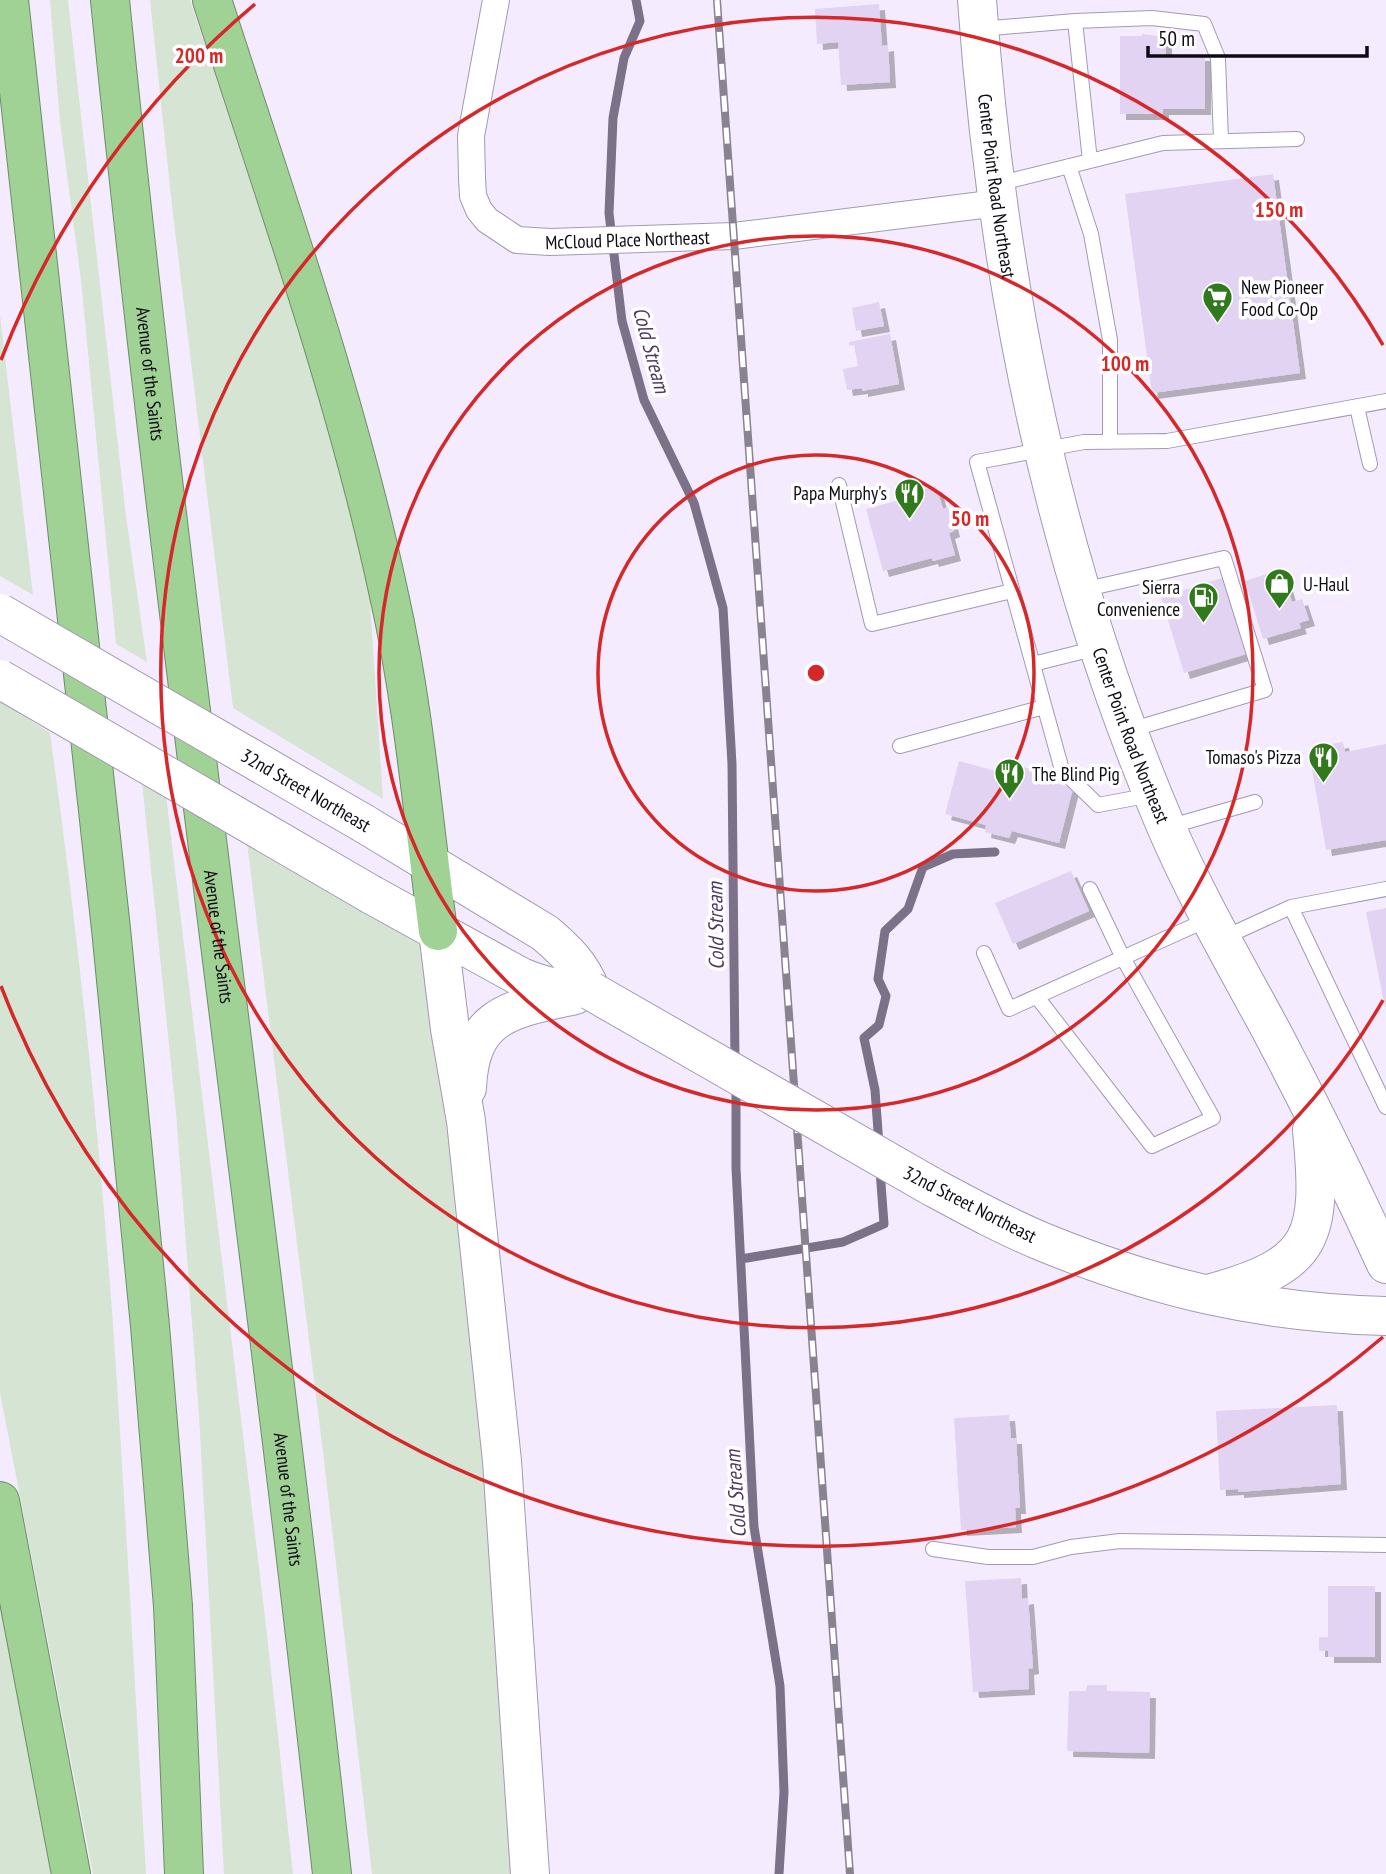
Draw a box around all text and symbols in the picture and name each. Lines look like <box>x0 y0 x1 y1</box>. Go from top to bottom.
scale bar <box>1148 14 1367 58</box>
text: 50 m <box>1158 25 1195 52</box>
text: 200 m <box>175 42 223 69</box>
street label: Center Point Road Northeast <box>973 92 1021 281</box>
text: 150 m <box>1255 196 1303 223</box>
street label: McCloud Place Northeast <box>545 225 711 254</box>
place label: New Pioneer Food Co-Op <box>1241 275 1325 321</box>
supermarket icon: New Pioneer Food Co-Op <box>1201 281 1235 325</box>
water label: Cold Stream <box>627 304 676 397</box>
street label: Avenue of the Saints <box>131 306 170 442</box>
text: 100 m <box>1101 350 1149 377</box>
restaurant icon: Papa Murphy's <box>893 476 927 520</box>
place label: Papa Murphy's <box>793 481 887 505</box>
text: 50 m <box>951 505 989 532</box>
shop icon: U-Haul <box>1263 567 1297 611</box>
place label: U-Haul <box>1303 572 1349 596</box>
place label: Sierra Convenience <box>1097 575 1180 621</box>
fuel station icon: Sierra Convenience <box>1186 581 1220 625</box>
street label: Center Point Road Northeast <box>1088 644 1176 827</box>
centre of rings <box>804 661 828 685</box>
restaurant icon: Tomaso's Pizza <box>1307 740 1341 784</box>
street label: 32nd Street Northeast <box>237 743 376 837</box>
place label: Tomaso's Pizza <box>1206 745 1301 769</box>
restaurant icon: The Blind Pig <box>992 757 1026 801</box>
place label: The Blind Pig <box>1032 762 1120 786</box>
street label: Avenue of the Saints <box>199 868 239 1005</box>
water label: Cold Stream <box>701 881 730 970</box>
street label: 32nd Street Northeast <box>900 1160 1041 1248</box>
street label: Avenue of the Saints <box>269 1431 309 1568</box>
water label: Cold Stream <box>719 1448 752 1539</box>

